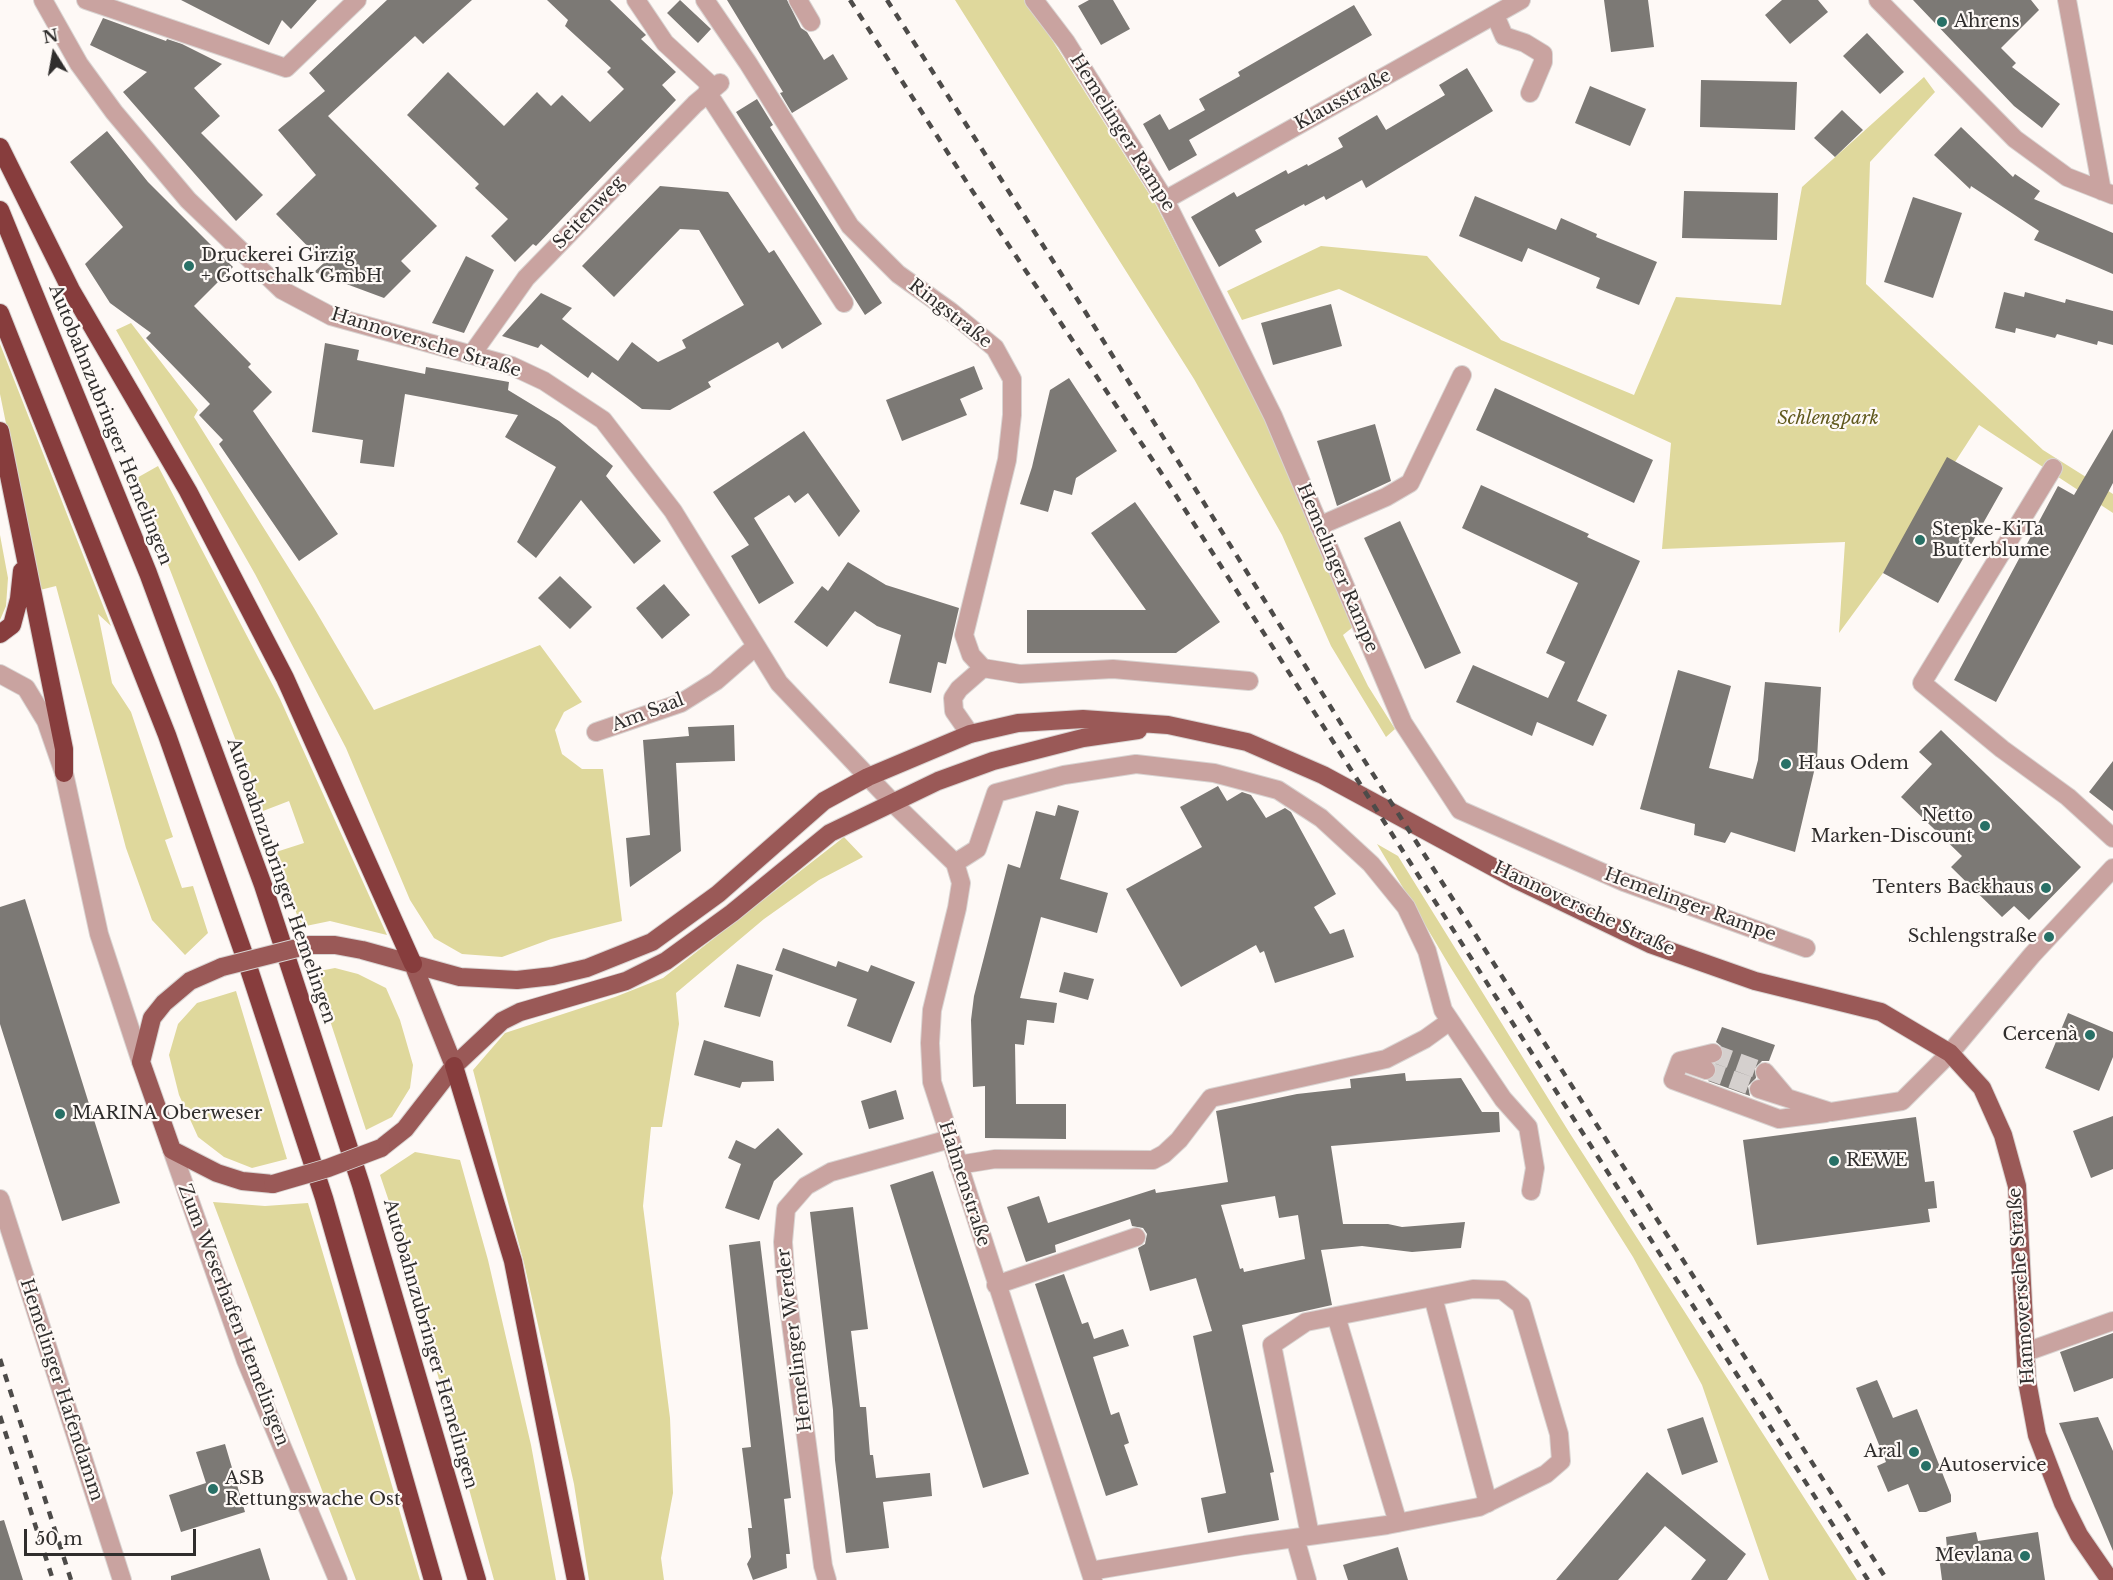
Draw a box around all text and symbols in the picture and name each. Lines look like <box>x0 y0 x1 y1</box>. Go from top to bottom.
place label: Ahrens <box>1954 11 2020 33</box>
marker: Ahrens <box>1935 15 1949 29</box>
north arrow <box>24 24 84 84</box>
text: N <box>41 25 60 48</box>
street label: Hemelinger Rampe <box>1065 50 1179 216</box>
street label: Klausstraße <box>1291 65 1395 135</box>
street label: Seitenweg <box>549 172 629 254</box>
place label: Druckerei Girzig + Gottschalk GmbH <box>201 245 382 288</box>
marker: Druckerei Girzig + Gottschalk GmbH <box>182 259 196 273</box>
street label: Ringstraße <box>904 275 996 353</box>
street label: Autobahnzubringer Hemelingen <box>44 282 176 568</box>
street label: Hannoversche Straße <box>328 304 524 382</box>
park label: Schlengpark <box>1777 408 1879 430</box>
street label: Hemelinger Rampe <box>1292 480 1382 656</box>
place label: Stepke-KiTa Butterblume <box>1932 519 2050 562</box>
marker: Stepke-KiTa Butterblume <box>1913 533 1927 547</box>
street label: Am Saal <box>609 689 687 737</box>
street label: Autobahnzubringer Hemelingen <box>222 735 340 1027</box>
place label: Haus Odem <box>1798 753 1909 775</box>
marker: Haus Odem <box>1779 757 1793 771</box>
place label: Netto Marken-Discount <box>1811 805 1973 848</box>
marker: Netto Marken-Discount <box>1978 819 1992 833</box>
street label: Hannoversche Straße <box>1490 857 1678 961</box>
street label: Hemelinger Rampe <box>1601 864 1779 946</box>
place label: Tenters Backhaus <box>1873 877 2034 899</box>
marker: Tenters Backhaus <box>2039 881 2053 895</box>
place label: Schlengstraße <box>1908 926 2037 948</box>
marker: Schlengstraße <box>2042 930 2056 944</box>
place label: Cercenà <box>2003 1024 2078 1046</box>
marker: Cercenà <box>2083 1028 2097 1042</box>
place label: MARINA Oberweser <box>72 1103 262 1125</box>
marker: MARINA Oberweser <box>53 1107 67 1121</box>
street label: Hahnenstraße <box>934 1119 994 1249</box>
place label: REWE <box>1846 1150 1907 1172</box>
marker: REWE <box>1827 1154 1841 1168</box>
street label: Zum Weserhafen Hemelingen <box>173 1181 293 1449</box>
street label: Hannoversche Straße <box>2004 1187 2040 1385</box>
street label: Autobahnzubringer Hemelingen <box>378 1197 482 1491</box>
street label: Hemelinger Werder <box>773 1247 817 1433</box>
street label: Hemelinger Hafendamm <box>15 1276 107 1504</box>
place label: Aral <box>1864 1441 1902 1463</box>
marker: Aral <box>1907 1445 1921 1459</box>
place label: Autoservice <box>1938 1455 2046 1477</box>
marker: Autoservice <box>1919 1459 1933 1473</box>
place label: ASB Rettungswache Ost <box>225 1468 401 1510</box>
marker: ASB Rettungswache Ost <box>206 1482 220 1496</box>
scale bar <box>27 1517 200 1555</box>
text: 50 m <box>35 1528 83 1550</box>
place label: Mevlana <box>1935 1545 2013 1567</box>
marker: Mevlana <box>2018 1549 2032 1563</box>

